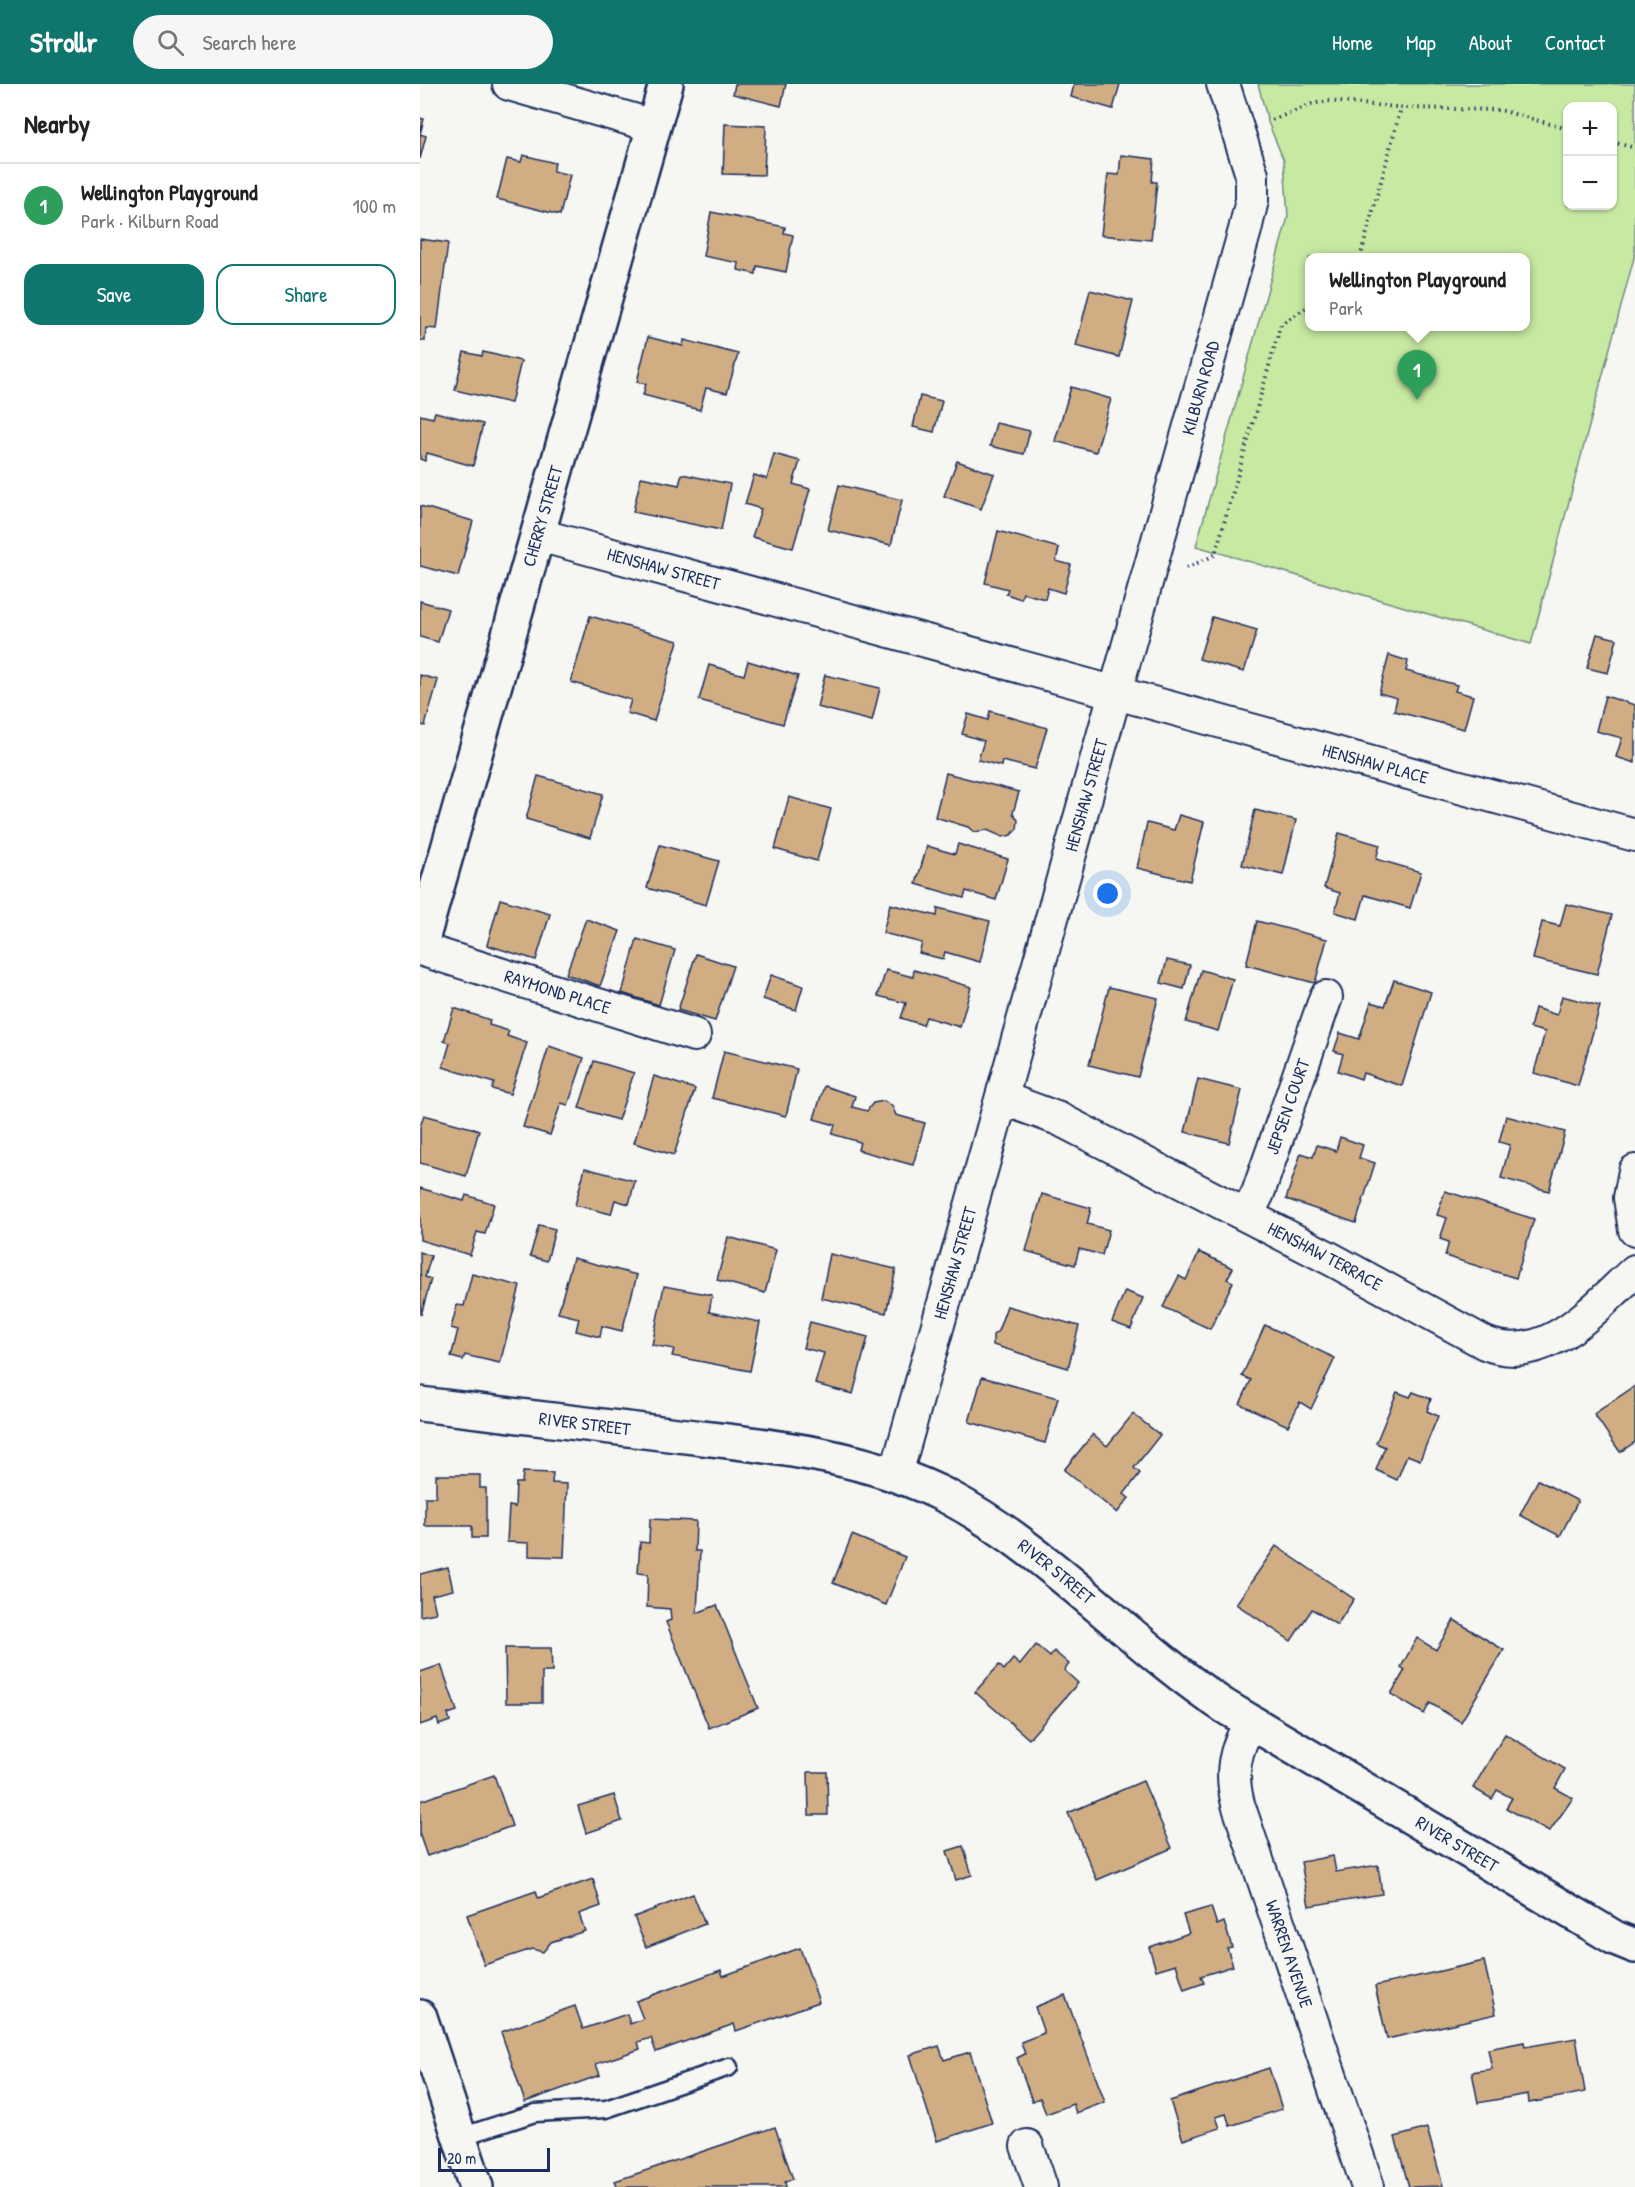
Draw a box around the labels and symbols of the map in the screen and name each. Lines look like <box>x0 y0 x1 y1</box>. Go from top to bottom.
street label: KILBURN ROAD <box>1175 337 1225 438</box>
pin: 1 <box>1398 350 1436 400</box>
street label: CHERRY STREET <box>516 462 569 569</box>
street label: HENSHAW STREET <box>604 541 723 596</box>
street label: HENSHAW STREET <box>1058 735 1114 854</box>
street label: HENSHAW PLACE <box>1320 737 1431 790</box>
your location <box>1093 879 1122 908</box>
street label: RAYMOND PLACE <box>501 963 614 1020</box>
street label: JEPSEN COURT <box>1259 1055 1316 1158</box>
street label: HENSHAW STREET <box>927 1203 983 1322</box>
street label: HENSHAW TERRACE <box>1264 1216 1387 1297</box>
street label: RIVER STREET <box>538 1405 633 1441</box>
street label: RIVER STREET <box>1013 1532 1101 1610</box>
street label: RIVER STREET <box>1411 1809 1504 1878</box>
street label: WARREN AVENUE <box>1259 1897 1319 2011</box>
scale bar <box>438 2145 550 2172</box>

